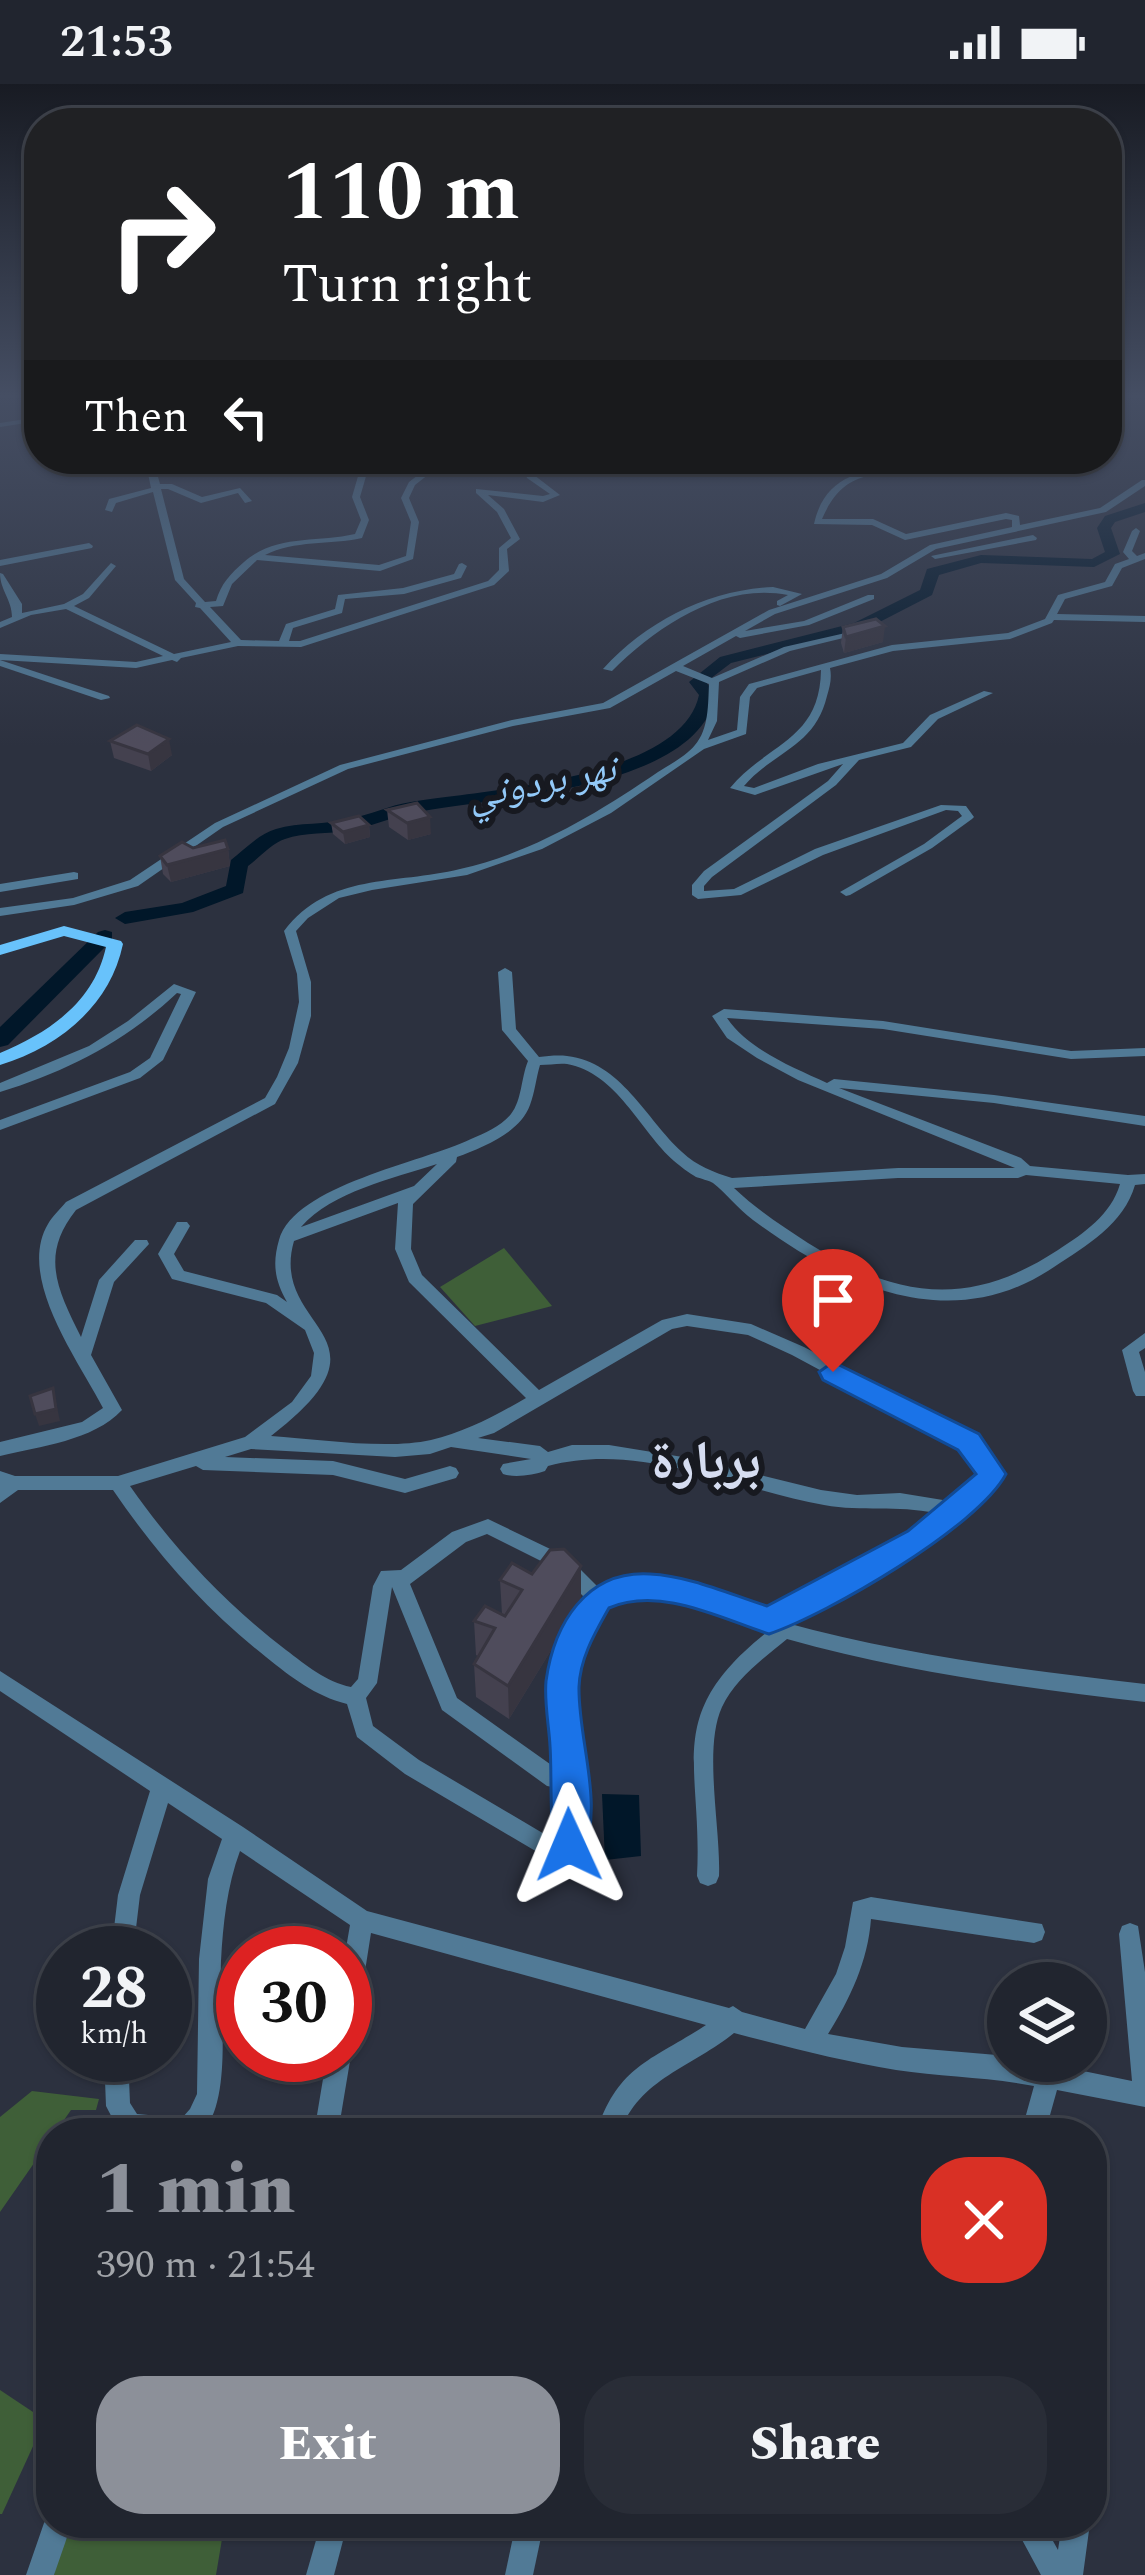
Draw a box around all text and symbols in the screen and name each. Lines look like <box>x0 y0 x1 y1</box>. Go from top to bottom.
text: 21:53 <box>60 8 173 77</box>
text: 110 m <box>282 129 520 257</box>
icon: right <box>84 156 240 312</box>
text: Turn right <box>282 244 532 326</box>
text: Then <box>84 383 189 452</box>
icon: left <box>213 384 279 450</box>
water label: نهر بردوني <box>463 739 626 826</box>
pin <box>782 1249 884 1372</box>
icon: arrive <box>800 1267 866 1333</box>
district label: بربارة <box>651 1421 761 1503</box>
position arrow <box>506 1782 632 1908</box>
speed limit sign: 30 <box>216 1926 372 2082</box>
text: 28 <box>80 1943 148 2035</box>
map controls <box>987 1962 1107 2082</box>
button: layers <box>987 1962 1107 2082</box>
text: km/h <box>80 2011 148 2057</box>
text: 1 min <box>96 2136 295 2245</box>
button: close <box>921 2157 1047 2283</box>
text: 390 m · 21:54 <box>96 2236 315 2295</box>
button: Exit <box>96 2376 560 2514</box>
button: Share <box>584 2376 1047 2514</box>

